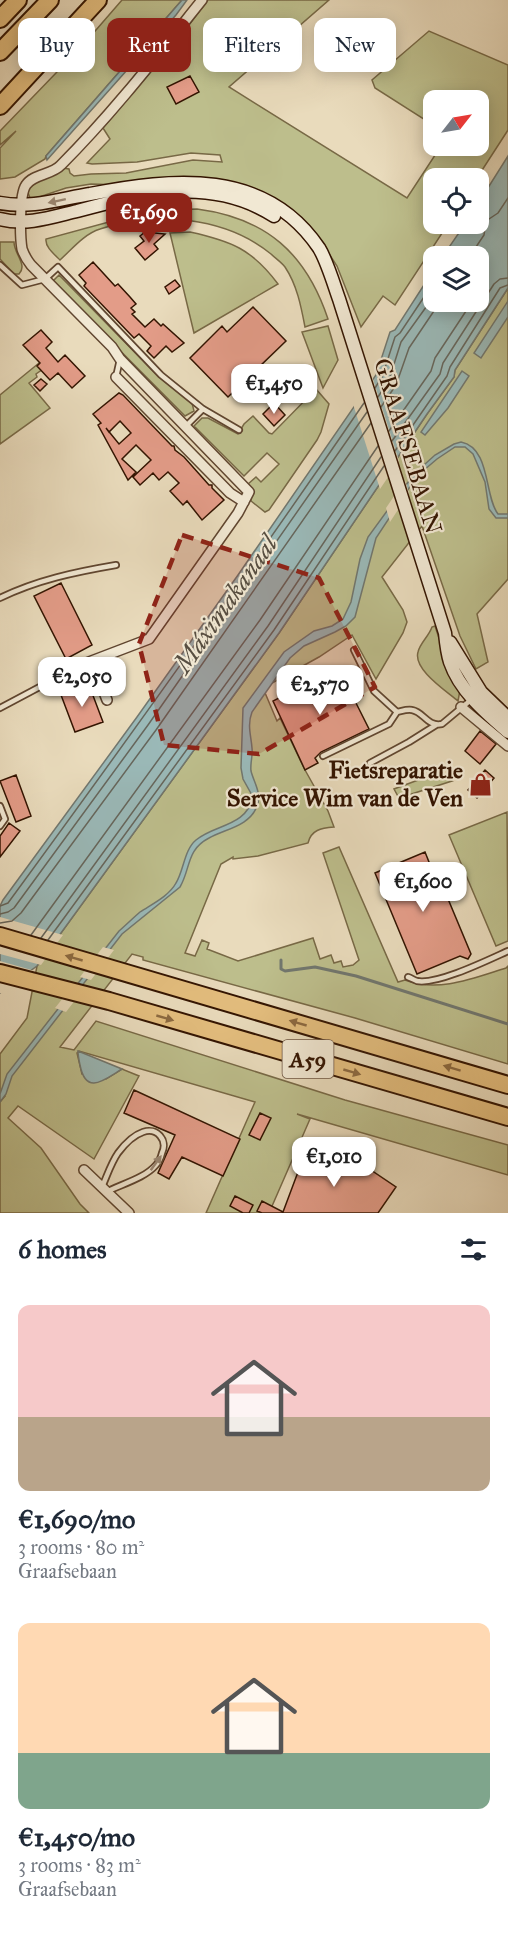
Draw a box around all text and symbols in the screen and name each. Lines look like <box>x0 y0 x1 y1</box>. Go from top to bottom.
chip: Buy <box>18 18 95 72</box>
chip: Rent <box>107 18 191 72</box>
chip: Filters <box>203 18 302 72</box>
chip: New <box>314 18 396 72</box>
north arrow <box>423 90 489 156</box>
map controls <box>423 90 489 312</box>
button: locate <box>423 168 489 234</box>
pin: €1,690 <box>100 193 198 244</box>
one-way arrow <box>48 196 67 206</box>
text: €1,690 <box>120 200 178 224</box>
button: layers <box>423 246 489 312</box>
street label: GRAAFSEBAAN <box>367 355 449 537</box>
pin: €1,450 <box>225 364 323 415</box>
text: €1,450 <box>245 371 303 395</box>
water label: Máximakanaal <box>164 527 285 681</box>
pin: €2,050 <box>33 657 131 708</box>
text: €2,050 <box>52 664 112 688</box>
pin: €2,570 <box>271 665 369 716</box>
text: €2,570 <box>291 672 349 696</box>
place label: Fietsreparatie Service Wim van de Ven <box>227 755 463 813</box>
shop icon: Fietsreparatie Service Wim van de Ven <box>468 771 494 797</box>
pin: €1,600 <box>374 862 472 913</box>
text: €1,600 <box>394 869 452 893</box>
one-way arrow <box>64 952 83 962</box>
one-way arrow <box>156 1014 174 1023</box>
one-way arrow <box>289 1018 307 1027</box>
road number: A59 <box>282 1040 334 1078</box>
one-way arrow <box>443 1063 461 1072</box>
one-way arrow <box>343 1068 361 1077</box>
pin: €1,010 <box>285 1137 383 1188</box>
text: €1,010 <box>306 1144 362 1168</box>
one-way arrow <box>150 1155 162 1171</box>
text: 6 homes <box>18 1233 107 1265</box>
icon: filters <box>457 1233 490 1266</box>
icon: home <box>200 1344 308 1452</box>
text: €1,690/mo <box>18 1503 135 1535</box>
text: 3 rooms · 80 m² <box>18 1535 144 1559</box>
text: Graafsebaan <box>18 1559 117 1583</box>
icon: home <box>200 1662 308 1770</box>
text: €1,450/mo <box>18 1821 135 1853</box>
text: 3 rooms · 83 m² <box>18 1853 141 1877</box>
text: Graafsebaan <box>18 1877 117 1901</box>

